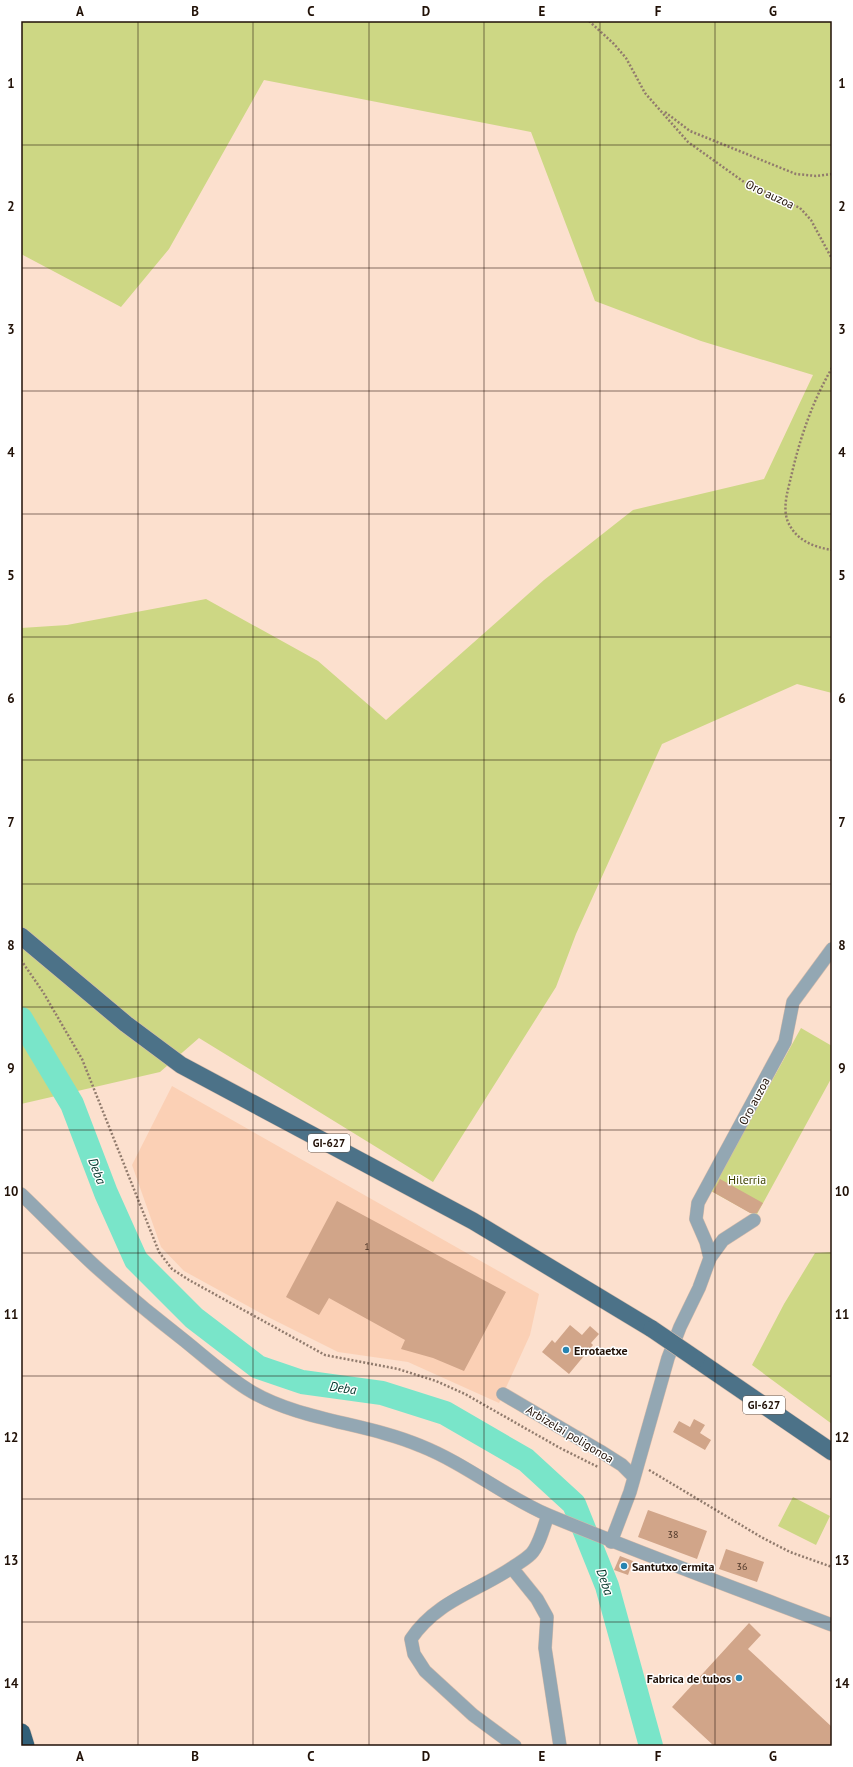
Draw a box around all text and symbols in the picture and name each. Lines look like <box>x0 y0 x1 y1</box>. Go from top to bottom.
text: A <box>76 3 84 20</box>
text: B <box>191 3 199 20</box>
text: C <box>307 3 315 20</box>
text: D <box>422 3 430 20</box>
text: E <box>539 3 546 20</box>
text: F <box>655 3 662 20</box>
text: G <box>769 3 777 20</box>
text: 1 <box>7 75 15 92</box>
text: 1 <box>838 75 846 92</box>
street label: Oro auzoa <box>743 176 797 212</box>
text: 2 <box>7 198 15 215</box>
text: 2 <box>838 198 846 215</box>
text: 3 <box>7 321 15 338</box>
text: 3 <box>838 321 846 338</box>
text: 4 <box>7 444 15 461</box>
text: 4 <box>838 444 846 461</box>
text: 5 <box>7 567 15 584</box>
text: 5 <box>838 567 846 584</box>
text: 6 <box>7 690 15 707</box>
text: 6 <box>838 690 846 707</box>
text: 7 <box>7 814 15 831</box>
text: 7 <box>838 814 846 831</box>
text: 8 <box>7 937 15 954</box>
text: 8 <box>838 937 846 954</box>
text: 9 <box>7 1060 15 1077</box>
text: 9 <box>838 1060 846 1077</box>
street label: Oro auzoa <box>735 1075 773 1127</box>
road number: GI-627 <box>308 1134 350 1152</box>
water label: Deba <box>84 1155 110 1187</box>
park label: Hilerria <box>728 1172 766 1187</box>
text: 10 <box>4 1183 18 1200</box>
text: 10 <box>835 1183 849 1200</box>
house number: 1 <box>364 1240 370 1253</box>
text: 11 <box>4 1306 18 1323</box>
text: 11 <box>835 1306 849 1323</box>
place label: Errotaetxe <box>574 1343 628 1358</box>
marker: Errotaetxe <box>561 1345 571 1355</box>
water label: Deba <box>328 1378 358 1398</box>
road number: GI-627 <box>743 1396 785 1414</box>
street label: Arbizelai poligonoa <box>524 1402 617 1466</box>
text: 12 <box>4 1429 18 1446</box>
text: 12 <box>835 1429 849 1446</box>
house number: 38 <box>668 1528 678 1541</box>
text: 13 <box>4 1552 18 1569</box>
text: 13 <box>835 1552 849 1569</box>
place label: Santutxo ermita <box>632 1559 714 1574</box>
house number: 36 <box>737 1560 747 1573</box>
marker: Santutxo ermita <box>619 1561 629 1571</box>
water label: Deba <box>593 1566 618 1598</box>
place label: Fabrica de tubos <box>647 1671 731 1686</box>
marker: Fabrica de tubos <box>734 1673 744 1683</box>
text: 14 <box>4 1675 19 1692</box>
text: 14 <box>835 1675 850 1692</box>
text: A <box>76 1748 84 1765</box>
text: B <box>191 1748 199 1765</box>
text: C <box>307 1748 315 1765</box>
text: D <box>422 1748 430 1765</box>
text: E <box>539 1748 546 1765</box>
text: F <box>655 1748 662 1765</box>
text: G <box>769 1748 777 1765</box>

